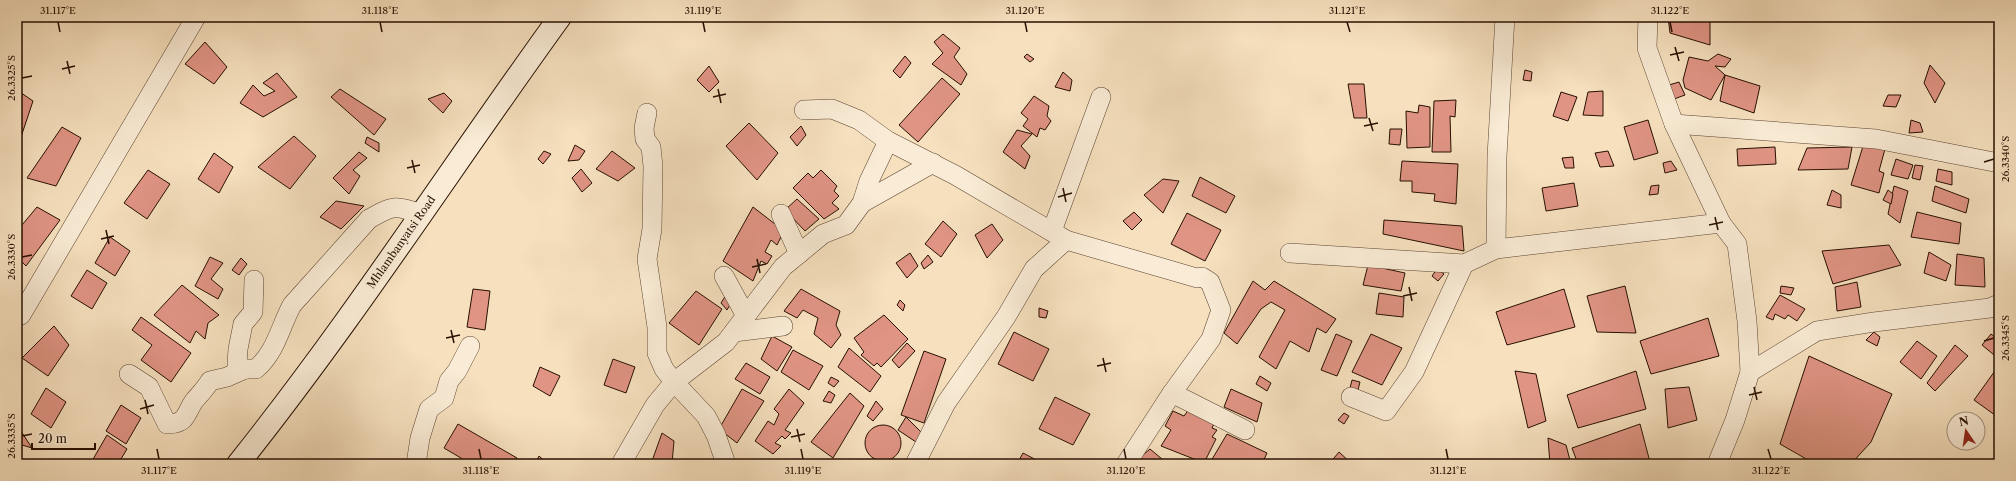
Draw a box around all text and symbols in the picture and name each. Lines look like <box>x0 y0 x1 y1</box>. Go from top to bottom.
text: 31.117°E <box>40 4 76 17</box>
text: 31.118°E <box>362 4 399 17</box>
text: 31.119°E <box>685 4 722 17</box>
text: 31.120°E <box>1006 4 1045 17</box>
text: 31.121°E <box>1329 4 1365 17</box>
text: 31.122°E <box>1651 4 1689 17</box>
text: 26.3325°S <box>5 55 18 101</box>
text: 26.3340°S <box>1999 136 2012 182</box>
street label: Mhlambanyatsi Road <box>364 193 438 291</box>
text: 26.3330°S <box>5 234 18 280</box>
text: 26.3345°S <box>1999 315 2012 361</box>
north arrow <box>1946 411 1986 451</box>
text: 26.3335°S <box>5 413 18 459</box>
text: N <box>1958 413 1970 429</box>
scale bar <box>32 425 95 451</box>
text: 20 m <box>38 431 67 446</box>
text: 31.117°E <box>141 464 177 477</box>
text: 31.118°E <box>463 464 500 477</box>
text: 31.119°E <box>785 464 822 477</box>
text: 31.120°E <box>1107 464 1146 477</box>
text: 31.121°E <box>1430 464 1466 477</box>
text: 31.122°E <box>1752 464 1790 477</box>

